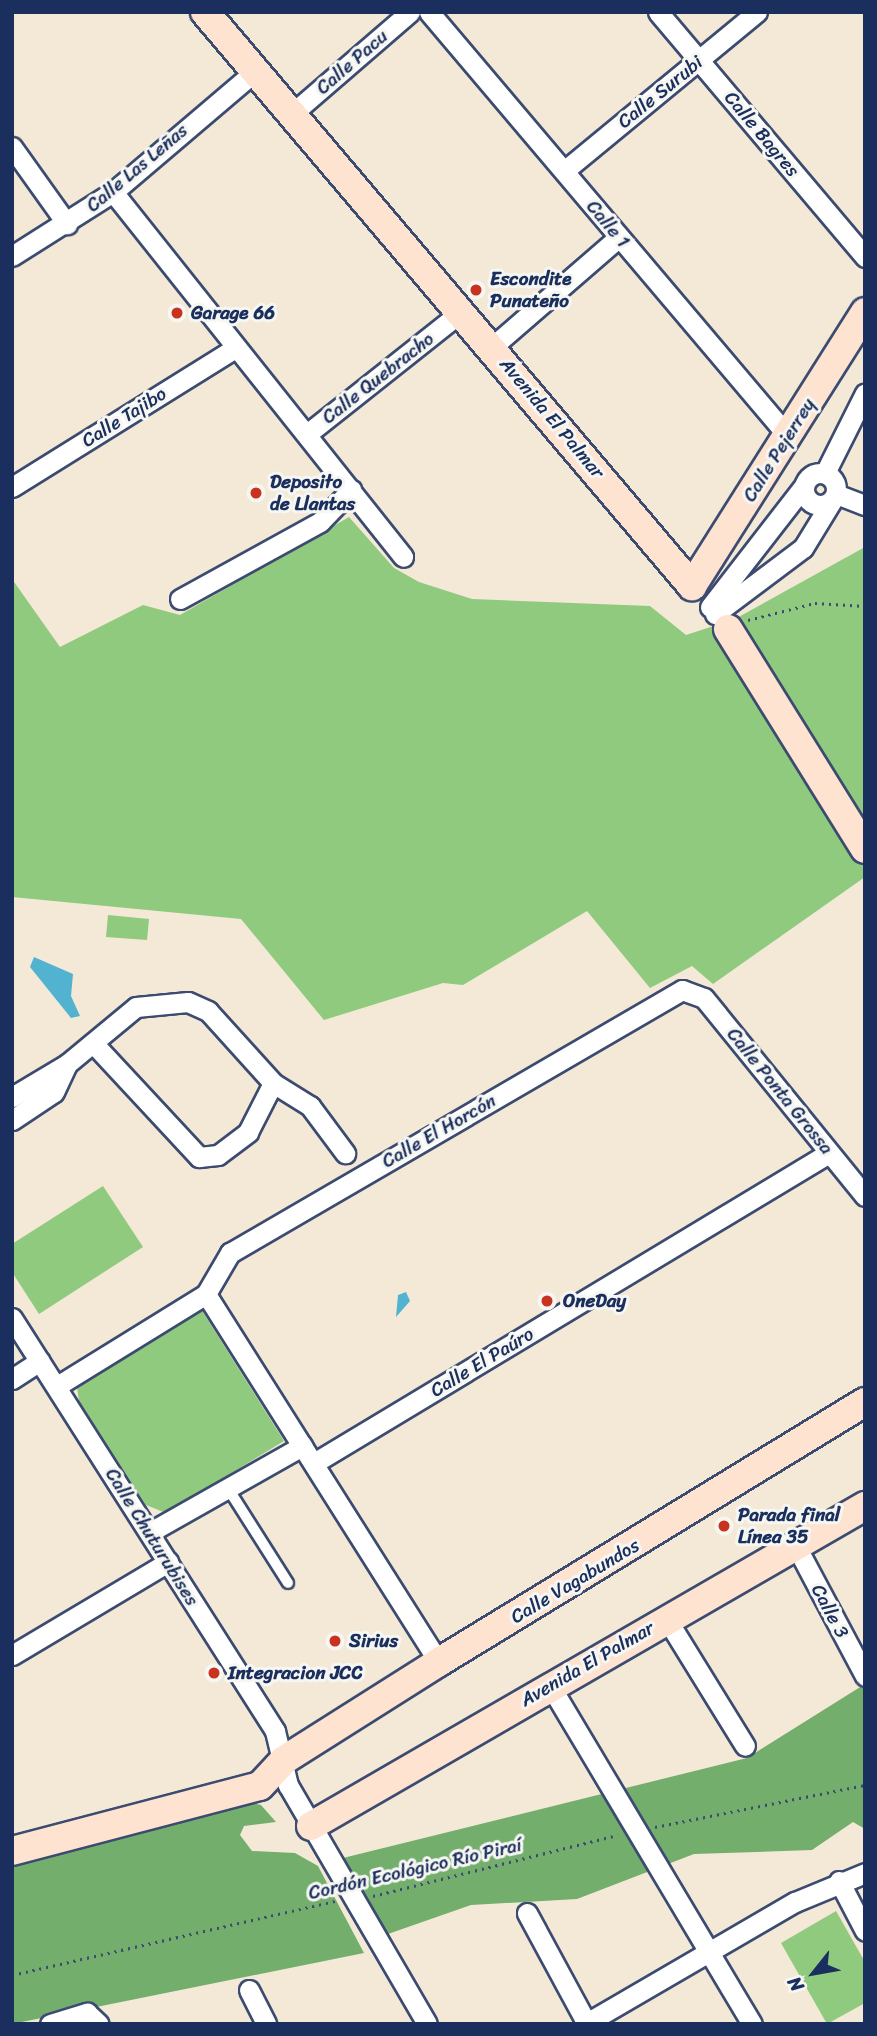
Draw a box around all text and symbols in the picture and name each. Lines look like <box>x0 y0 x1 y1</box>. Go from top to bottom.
street label: Calle Pacu <box>311 25 393 99</box>
street label: Calle Surubi <box>613 51 707 133</box>
street label: Calle Bagres <box>720 87 804 181</box>
street label: Calle Las Leñas <box>81 119 193 217</box>
street label: Calle 1 <box>582 196 634 252</box>
place label: Escondite Punateño <box>490 268 571 312</box>
marker: Escondite Punateño <box>468 282 484 298</box>
place label: Garage 66 <box>191 302 275 324</box>
marker: Garage 66 <box>169 305 185 321</box>
street label: Calle Quebracho <box>317 327 439 429</box>
street label: Avenida El Palmar <box>495 353 609 483</box>
street label: Calle Tajibo <box>77 382 171 452</box>
street label: Calle Pejerrey <box>738 394 820 506</box>
place label: Deposito de Llantas <box>270 471 355 515</box>
marker: Deposito de Llantas <box>248 485 264 501</box>
street label: Calle Ponta Grossa <box>722 1023 838 1159</box>
street label: Calle El Horcón <box>378 1089 500 1173</box>
place label: OneDay <box>563 1290 626 1312</box>
marker: OneDay <box>537 1291 557 1311</box>
street label: Calle El Paúro <box>426 1322 538 1402</box>
street label: Calle Chuturubises <box>101 1464 203 1610</box>
place label: Parada final Línea 35 <box>738 1504 840 1548</box>
marker: Parada final Línea 35 <box>716 1518 732 1534</box>
street label: Calle Vagabundos <box>507 1534 643 1628</box>
street label: Calle 3 <box>806 1580 854 1642</box>
street label: Avenida El Palmar <box>516 1617 658 1711</box>
place label: Sirius <box>349 1630 398 1652</box>
marker: Sirius <box>327 1633 343 1649</box>
place label: Integracion JCC <box>228 1662 363 1684</box>
marker: Integracion JCC <box>206 1665 222 1681</box>
street label: Cordón Ecológico Río Piraí <box>306 1833 524 1905</box>
north arrow <box>779 1938 849 2008</box>
text: N <box>778 1970 813 1998</box>

